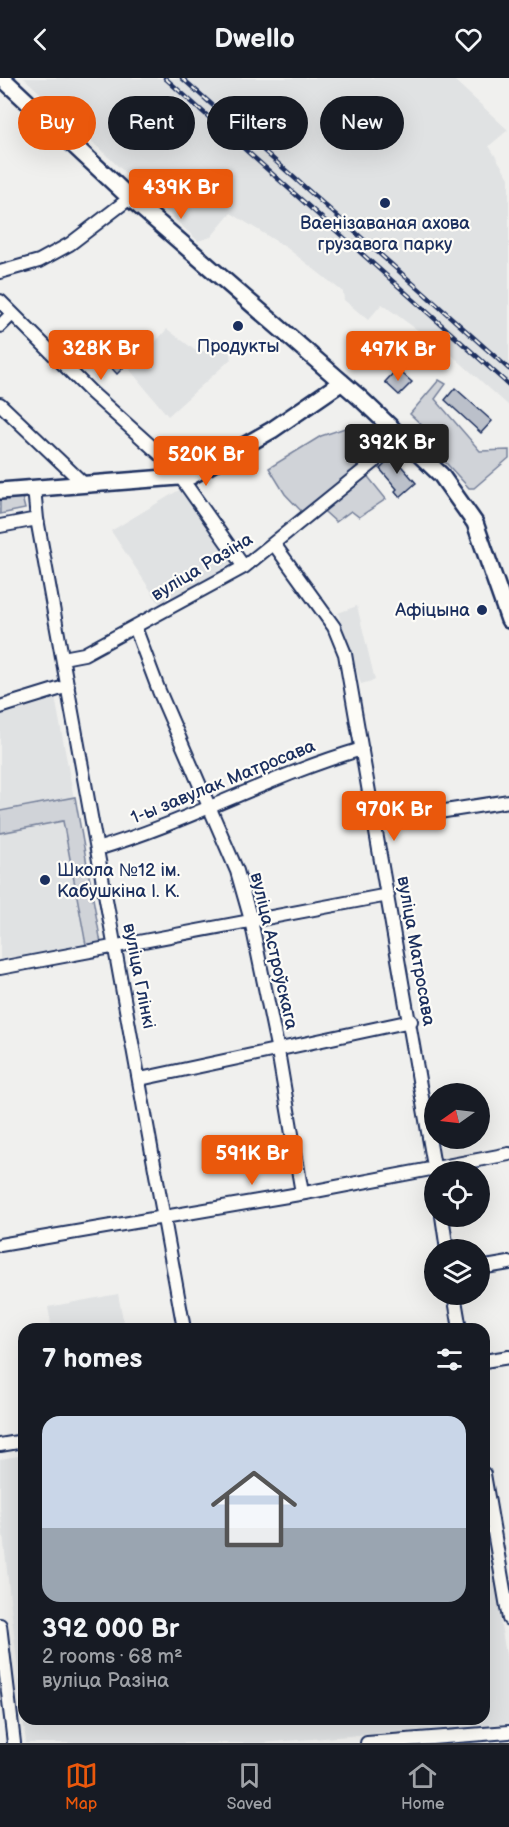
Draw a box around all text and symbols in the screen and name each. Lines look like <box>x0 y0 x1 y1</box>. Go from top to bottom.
icon: back <box>24 23 57 56</box>
text: Dwello <box>214 23 295 55</box>
icon: heart <box>452 23 485 56</box>
chip: Buy <box>18 96 96 150</box>
chip: Rent <box>108 96 195 150</box>
chip: Filters <box>207 96 308 150</box>
chip: New <box>320 96 404 150</box>
pin: 439K Br <box>126 169 236 220</box>
text: 439K Br <box>143 176 219 200</box>
marker: Ваенізаваная ахова грузавога парку <box>378 196 392 210</box>
place label: Ваенізаваная ахова грузавога парку <box>300 213 470 255</box>
marker: Продукты <box>231 319 245 333</box>
pin: 328K Br <box>46 330 156 381</box>
pin: 497K Br <box>343 331 453 382</box>
place label: Продукты <box>197 336 279 357</box>
text: 328K Br <box>63 337 139 361</box>
text: 497K Br <box>360 338 436 362</box>
pin: 392K Br <box>342 424 452 475</box>
text: 392K Br <box>359 431 435 455</box>
pin: 520K Br <box>151 436 261 487</box>
text: 520K Br <box>168 443 244 467</box>
street label: вуліца Разіна <box>148 528 257 605</box>
place label: Афіцына <box>394 600 470 621</box>
marker: Афіцына <box>475 603 489 617</box>
street label: 1-ы завулак Матросава <box>128 735 318 829</box>
pin: 970K Br <box>339 791 449 842</box>
text: 970K Br <box>356 798 432 822</box>
place label: Школа №12 ім. Кабушкіна І. К. <box>57 860 180 902</box>
street label: вуліца Астроўскага <box>246 870 302 1032</box>
marker: Школа №12 ім. Кабушкіна І. К. <box>38 873 52 887</box>
street label: вуліца Матросава <box>392 875 440 1028</box>
street label: вуліца Глінкі <box>118 921 160 1031</box>
north arrow <box>424 1083 490 1149</box>
map controls <box>424 1083 490 1305</box>
pin: 591K Br <box>197 1135 307 1186</box>
text: 591K Br <box>216 1142 288 1166</box>
button: locate <box>424 1161 490 1227</box>
button: layers <box>424 1239 490 1305</box>
icon: filters <box>433 1343 466 1376</box>
text: 7 homes <box>42 1344 142 1375</box>
icon: home <box>200 1455 308 1563</box>
text: 392 000 Br <box>42 1614 179 1645</box>
text: 2 rooms · 68 m² <box>42 1645 183 1669</box>
text: вуліца Разіна <box>42 1669 169 1693</box>
tab: Map <box>65 1759 98 1814</box>
tab: Saved <box>227 1759 272 1814</box>
tab: Home <box>401 1759 444 1814</box>

